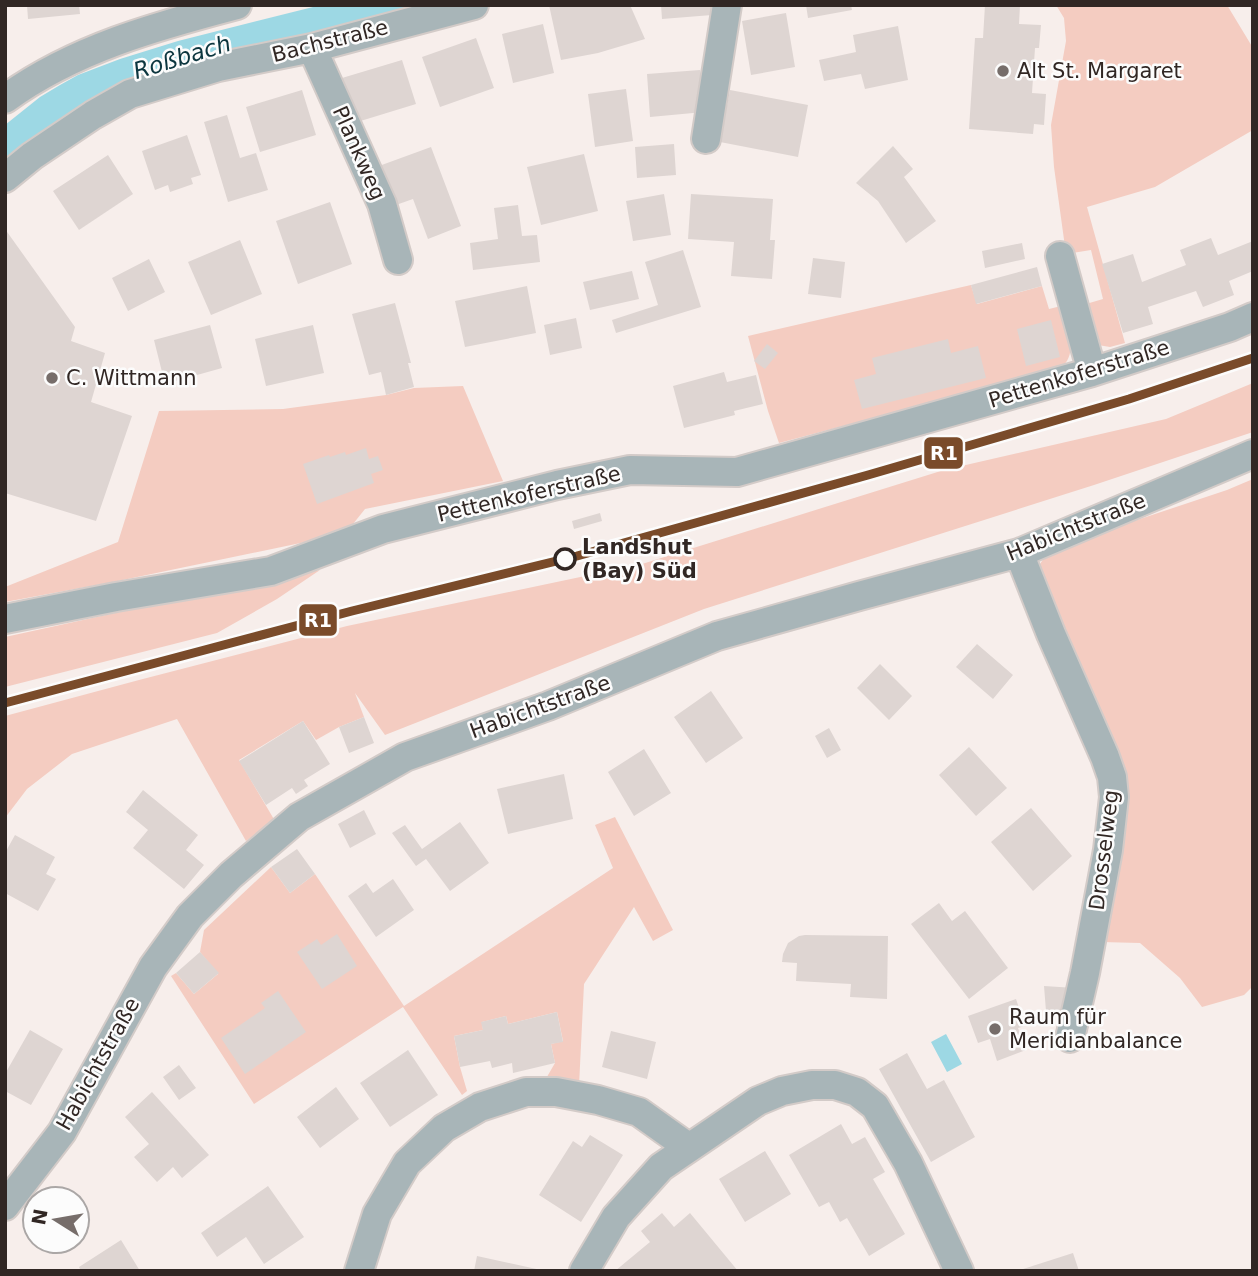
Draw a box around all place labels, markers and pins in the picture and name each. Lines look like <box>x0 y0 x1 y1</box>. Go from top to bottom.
place label: Alt St. Margaret <box>1017 59 1182 83</box>
marker: Alt St. Margaret <box>995 63 1011 79</box>
place label: C. Wittmann <box>66 366 197 390</box>
marker: C. Wittmann <box>44 370 60 386</box>
place label: Landshut (Bay) Süd <box>582 535 697 583</box>
marker: Landshut (Bay) Süd <box>554 548 576 570</box>
place label: Raum für Meridianbalance <box>1009 1005 1183 1053</box>
marker: Raum für Meridianbalance <box>987 1021 1003 1037</box>

